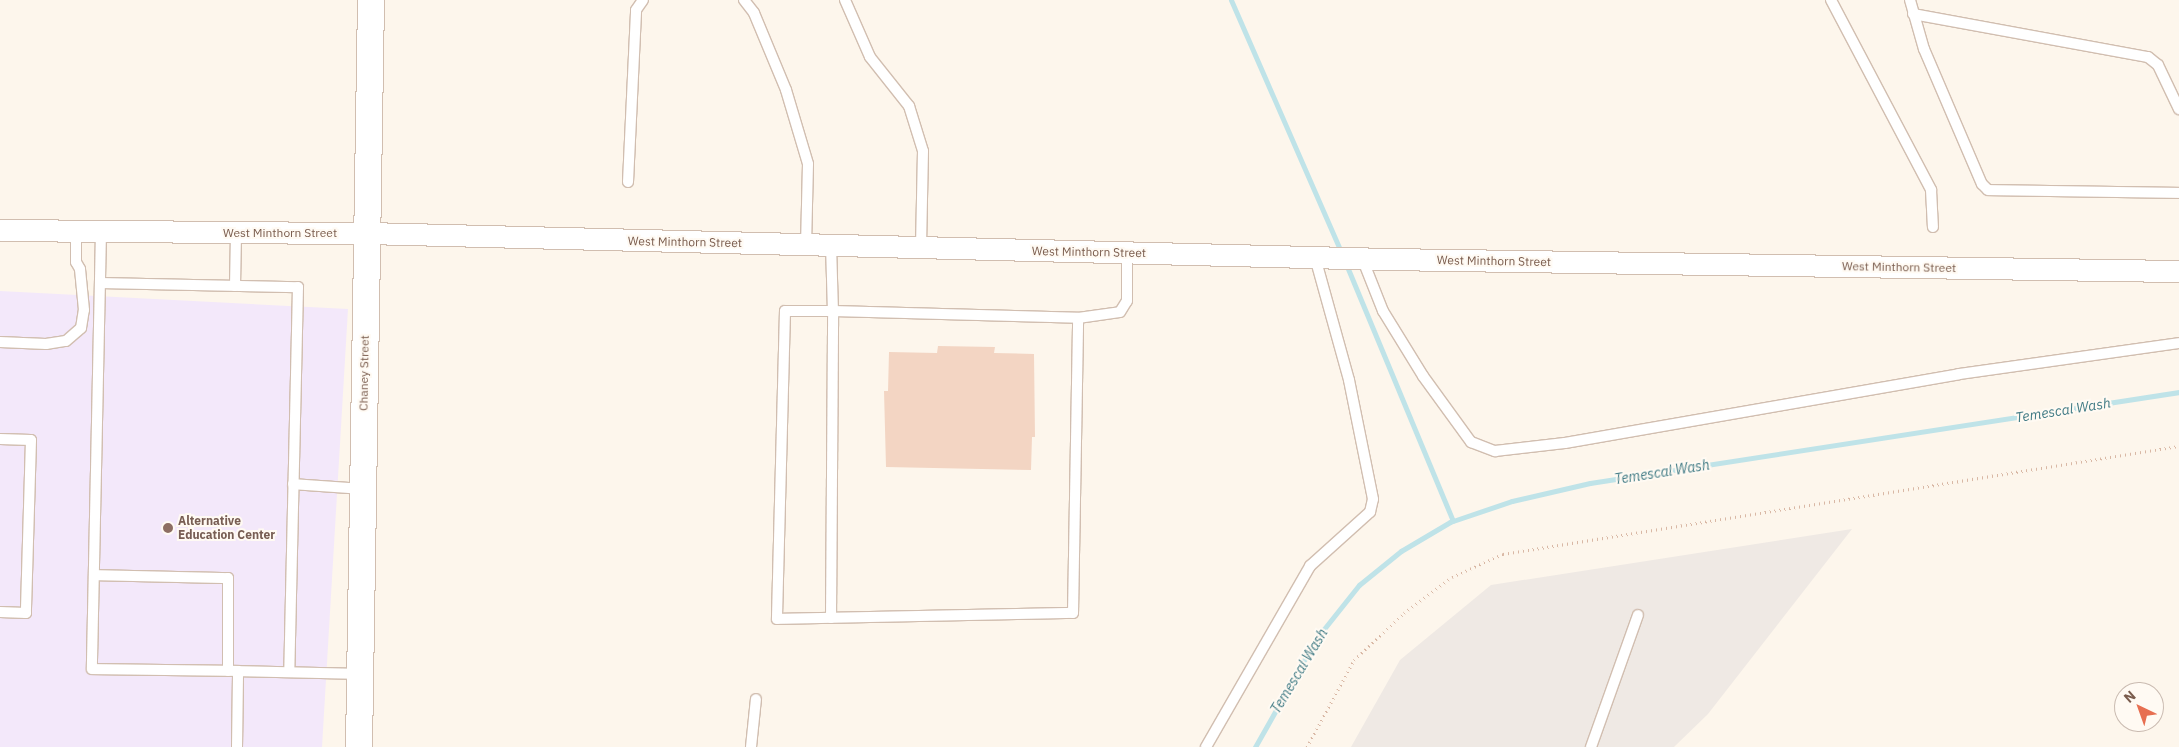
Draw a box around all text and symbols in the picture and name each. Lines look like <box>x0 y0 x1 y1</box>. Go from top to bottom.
street label: West Minthorn Street <box>223 226 337 240</box>
street label: West Minthorn Street <box>628 234 742 250</box>
street label: West Minthorn Street <box>1032 244 1146 260</box>
street label: West Minthorn Street <box>1437 253 1551 269</box>
street label: West Minthorn Street <box>1842 259 1956 275</box>
street label: Chaney Street <box>356 335 372 411</box>
water label: Temescal Wash <box>2014 394 2112 426</box>
water label: Temescal Wash <box>1613 456 1711 488</box>
place label: Alternative Education Center <box>178 514 275 542</box>
marker: Alternative Education Center <box>162 522 174 534</box>
water label: Temescal Wash <box>1267 625 1331 717</box>
north arrow <box>2114 682 2164 732</box>
text: N <box>2120 687 2139 707</box>

